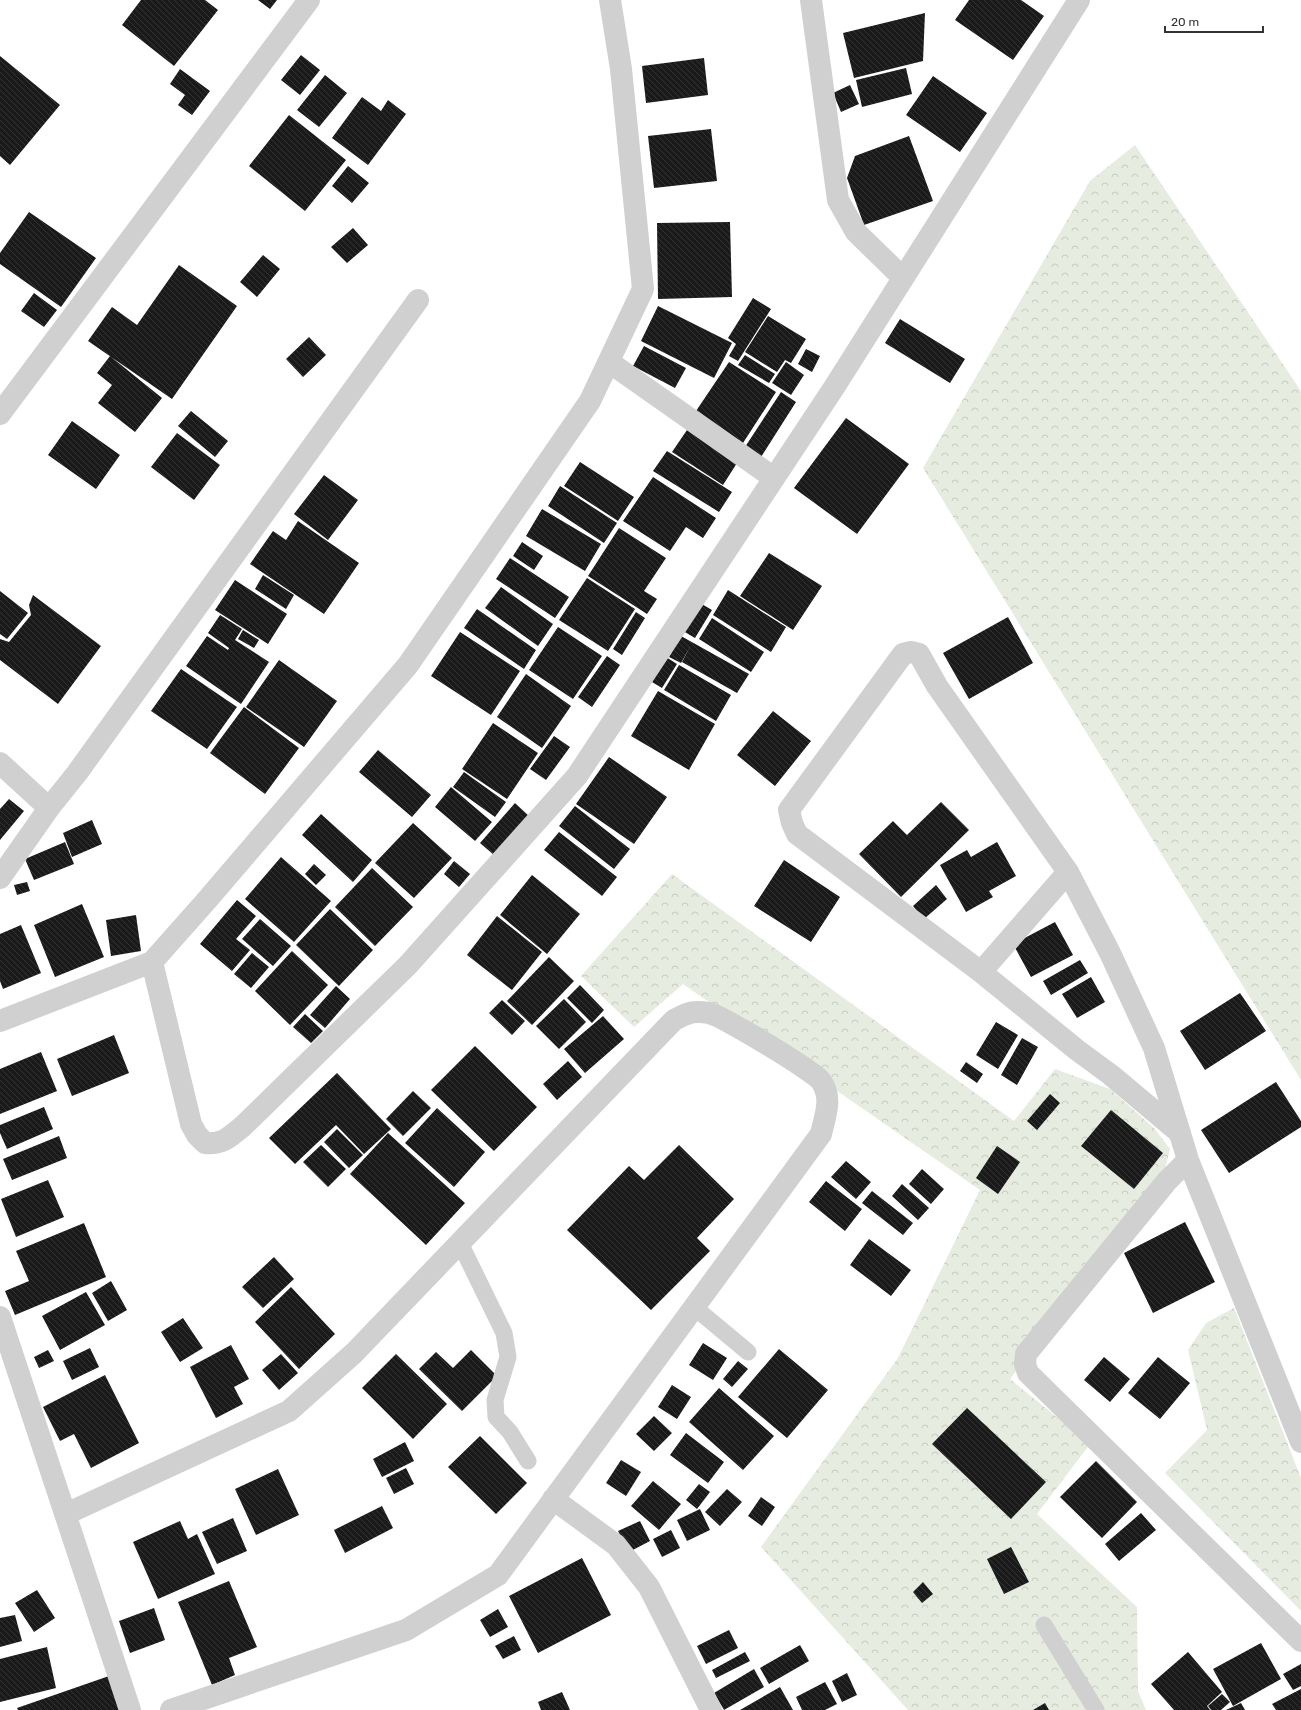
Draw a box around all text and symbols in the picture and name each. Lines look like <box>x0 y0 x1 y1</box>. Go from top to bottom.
scale bar <box>1165 8 1263 34</box>
text: 20 m <box>1171 15 1199 29</box>

